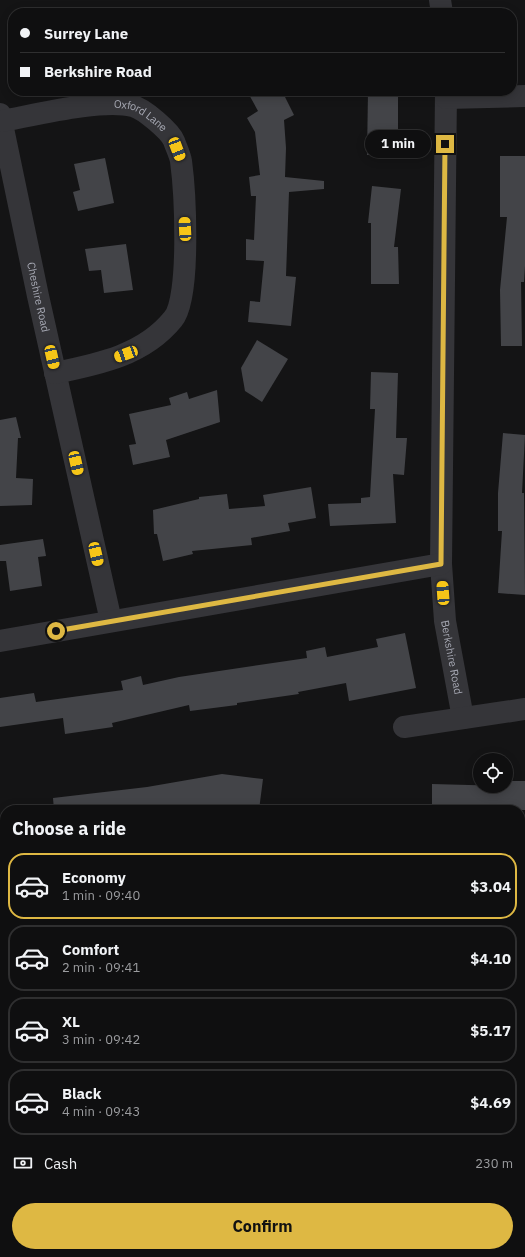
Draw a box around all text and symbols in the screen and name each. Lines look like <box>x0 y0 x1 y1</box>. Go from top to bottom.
text: Surrey Lane <box>44 24 128 43</box>
text: Berkshire Road <box>44 62 152 81</box>
street label: Oxford Lane <box>114 97 170 134</box>
callout: 1 min <box>365 130 431 158</box>
text: 1 min <box>381 135 415 152</box>
route end <box>436 135 454 153</box>
car <box>167 136 187 162</box>
car <box>178 217 192 241</box>
street label: Cheshire Road <box>24 261 53 333</box>
car <box>43 344 61 370</box>
car <box>113 344 139 364</box>
car <box>67 450 85 476</box>
car <box>87 541 105 567</box>
car <box>436 581 450 605</box>
street label: Berkshire Road <box>438 619 465 696</box>
route start <box>47 622 65 640</box>
map controls <box>473 753 513 793</box>
button: locate <box>473 753 513 793</box>
text: Choose a ride <box>12 817 126 840</box>
icon: car <box>14 868 50 904</box>
text: Economy <box>62 868 126 887</box>
text: $3.04 <box>470 877 511 896</box>
text: 1 min · 09:40 <box>62 887 140 904</box>
icon: car <box>14 940 50 976</box>
text: Comfort <box>62 940 119 959</box>
text: $4.10 <box>470 949 511 968</box>
text: 2 min · 09:41 <box>62 959 140 976</box>
icon: car <box>14 1012 50 1048</box>
text: XL <box>62 1012 80 1031</box>
text: $5.17 <box>470 1021 511 1040</box>
text: 3 min · 09:42 <box>62 1031 140 1048</box>
icon: car <box>14 1084 50 1120</box>
text: Black <box>62 1084 102 1103</box>
text: $4.69 <box>470 1093 511 1112</box>
text: 4 min · 09:43 <box>62 1103 140 1120</box>
icon: cash <box>12 1152 34 1174</box>
text: Cash <box>44 1154 77 1173</box>
text: 230 m <box>475 1155 513 1172</box>
button: Confirm <box>12 1203 513 1249</box>

